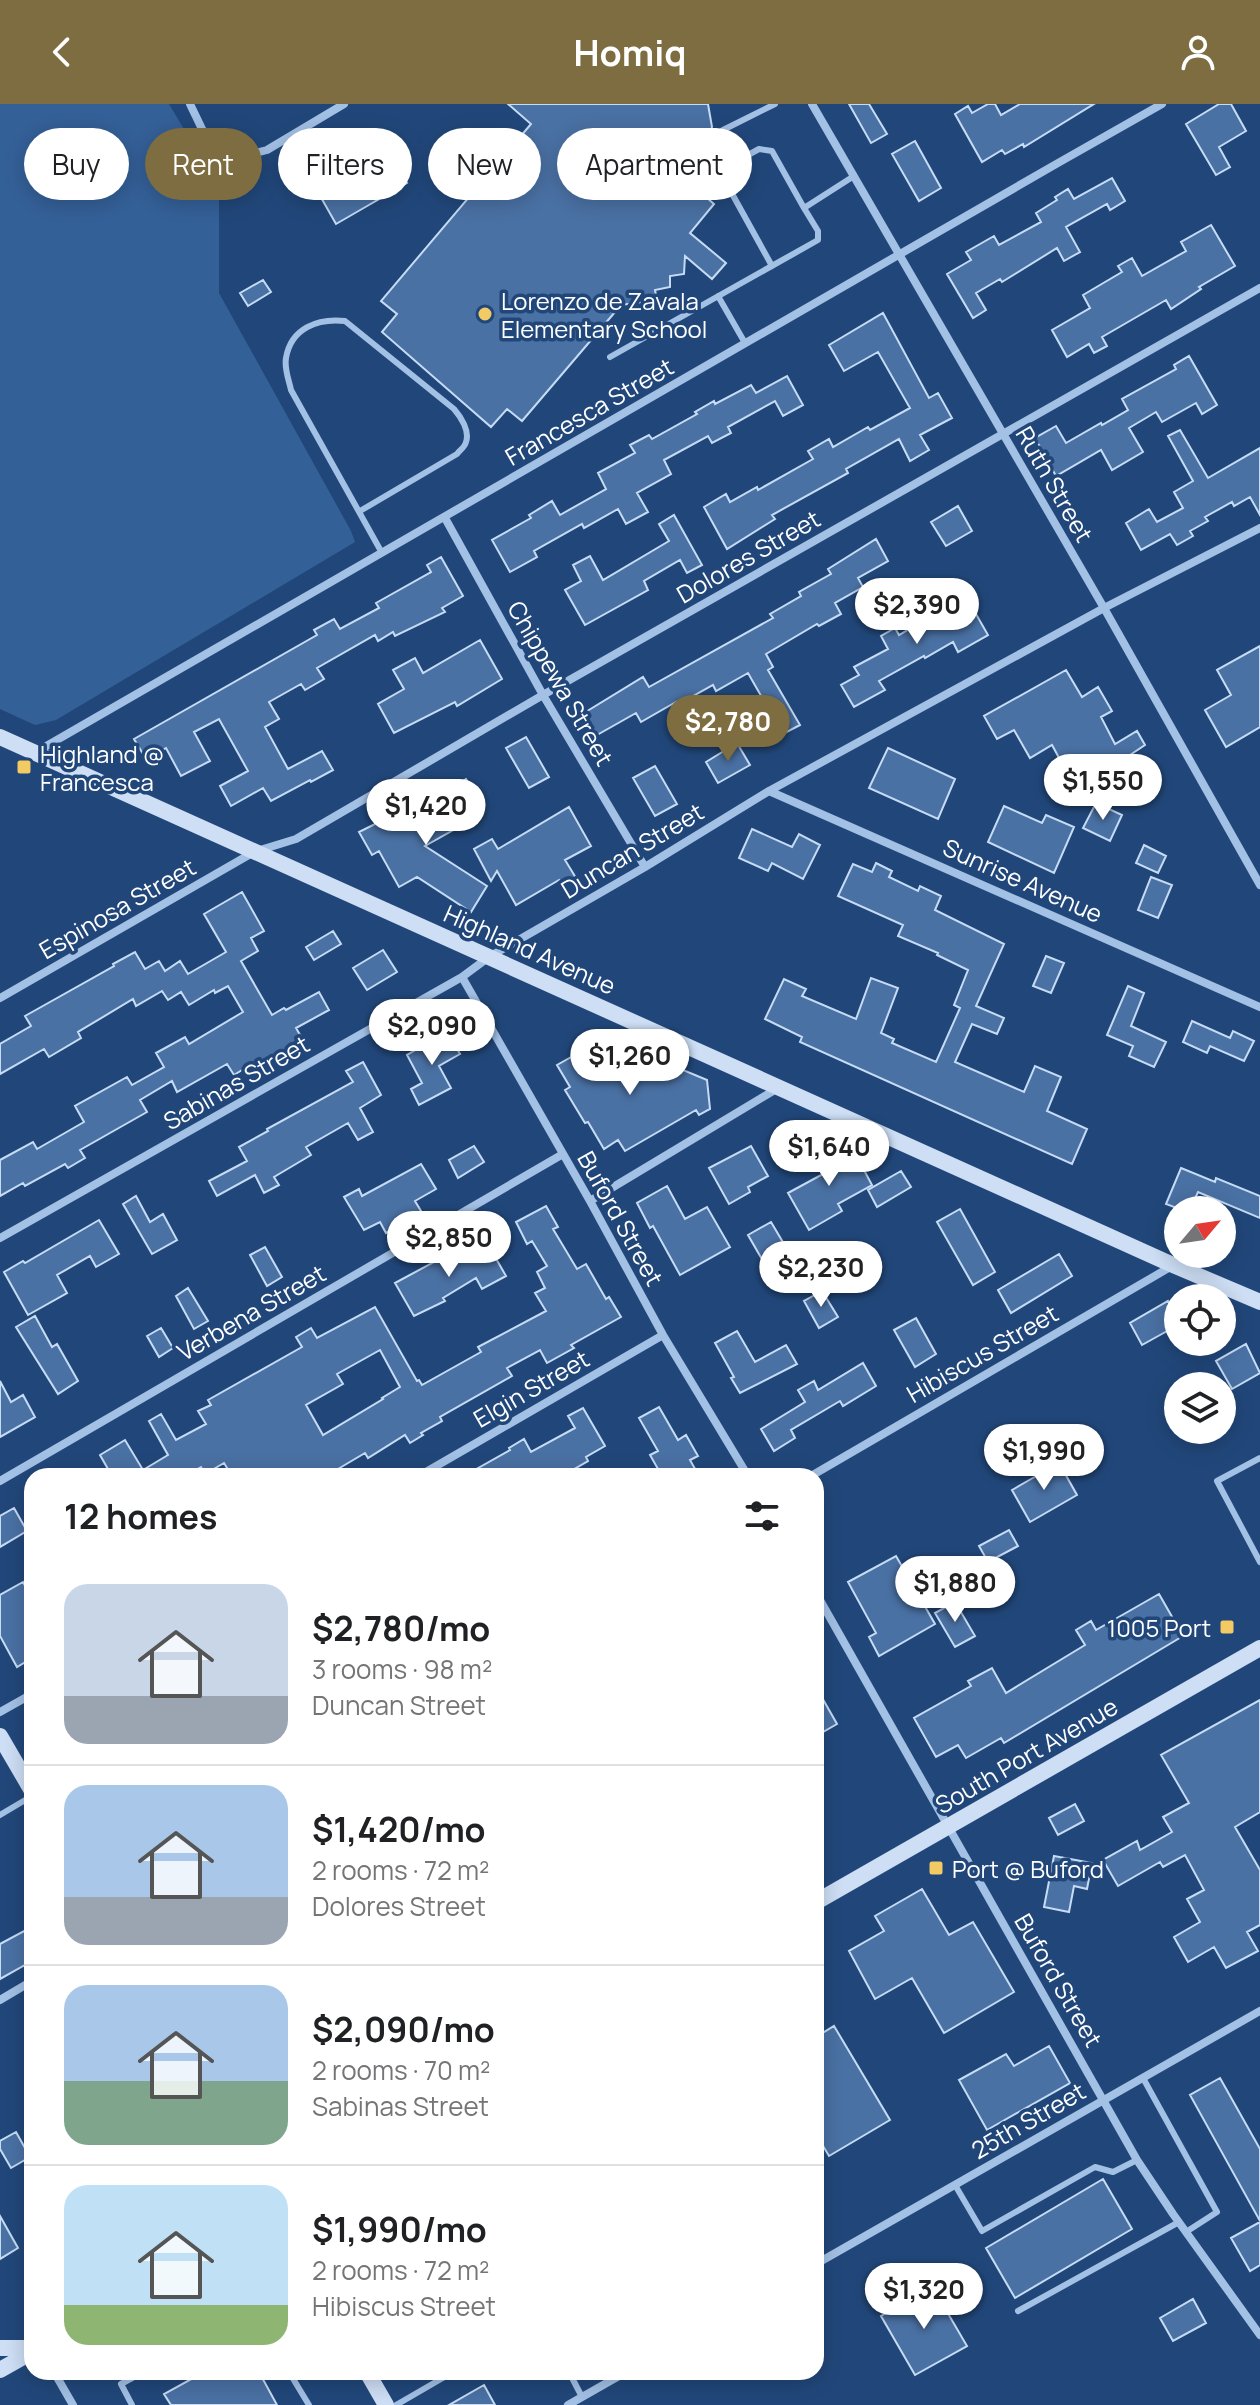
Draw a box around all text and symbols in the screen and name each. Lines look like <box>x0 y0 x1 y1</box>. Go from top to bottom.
text: Homiq <box>574 28 686 77</box>
icon: back <box>40 30 84 74</box>
icon: person <box>1176 30 1220 74</box>
chip: Buy <box>24 128 129 200</box>
chip: Rent <box>145 128 262 200</box>
chip: Filters <box>278 128 412 200</box>
chip: New <box>428 128 541 200</box>
chip: Apartment <box>557 128 752 200</box>
place label: Lorenzo de Zavala Elementary School <box>501 284 707 345</box>
marker: Lorenzo de Zavala Elementary School <box>476 305 494 323</box>
street label: Francesca Street <box>499 349 679 473</box>
street label: Ruth Street <box>1009 420 1101 548</box>
street label: Dolores Street <box>670 502 826 610</box>
pin: $2,390 <box>852 578 982 646</box>
text: $2,390 <box>873 586 961 622</box>
street label: Chippewa Street <box>500 595 622 771</box>
pin: $2,780 <box>663 695 793 763</box>
text: $2,780 <box>685 703 771 739</box>
place label: Highland @ Francesca <box>40 737 164 798</box>
pin: $1,550 <box>1038 754 1168 822</box>
marker: Highland @ Francesca <box>15 758 33 776</box>
text: $1,550 <box>1062 762 1144 798</box>
pin: $1,420 <box>361 779 491 847</box>
text: $1,420 <box>385 787 467 823</box>
street label: Duncan Street <box>555 794 709 906</box>
street label: Sunrise Avenue <box>938 830 1108 930</box>
street label: Espinosa Street <box>33 850 201 966</box>
street label: Highland Avenue <box>439 896 621 1002</box>
pin: $2,090 <box>367 999 497 1067</box>
text: $2,090 <box>387 1007 477 1043</box>
street label: Sabinas Street <box>157 1027 315 1137</box>
pin: $1,260 <box>565 1029 695 1097</box>
text: $1,260 <box>588 1037 672 1073</box>
pin: $1,640 <box>764 1120 894 1188</box>
text: $1,640 <box>787 1128 871 1164</box>
street label: Buford Street <box>570 1145 672 1291</box>
north arrow <box>1164 1196 1236 1268</box>
map controls <box>1164 1196 1236 1444</box>
pin: $2,850 <box>384 1211 514 1279</box>
text: $2,850 <box>405 1219 493 1255</box>
pin: $2,230 <box>756 1241 886 1309</box>
text: $2,230 <box>777 1249 865 1285</box>
street label: Verbena Street <box>171 1256 331 1368</box>
button: locate <box>1164 1284 1236 1356</box>
street label: Hibiscus Street <box>900 1296 1064 1410</box>
street label: Elgin Street <box>467 1342 595 1434</box>
button: layers <box>1164 1372 1236 1444</box>
pin: $1,990 <box>979 1424 1109 1492</box>
text: $1,990 <box>1002 1432 1086 1468</box>
text: 12 homes <box>64 1493 217 1539</box>
icon: filters <box>740 1494 784 1538</box>
pin: $1,880 <box>890 1556 1020 1624</box>
text: $1,880 <box>913 1564 997 1600</box>
text: $2,780/mo <box>312 1605 490 1651</box>
place label: 1005 Port <box>1107 1611 1211 1644</box>
icon: home <box>128 1616 224 1712</box>
marker: 1005 Port <box>1218 1618 1236 1636</box>
text: 3 rooms · 98 m² <box>312 1651 492 1687</box>
text: Duncan Street <box>312 1687 486 1723</box>
street label: South Port Avenue <box>929 1689 1123 1821</box>
text: $1,420/mo <box>312 1806 486 1852</box>
icon: home <box>128 1817 224 1913</box>
text: 2 rooms · 72 m² <box>312 1852 489 1888</box>
place label: Port @ Buford <box>952 1852 1104 1885</box>
marker: Port @ Buford <box>927 1859 945 1877</box>
text: Dolores Street <box>312 1888 486 1924</box>
street label: Buford Street <box>1007 1907 1111 2053</box>
text: $2,090/mo <box>312 2006 495 2052</box>
icon: home <box>128 2017 224 2113</box>
text: 2 rooms · 70 m² <box>312 2052 490 2088</box>
street label: 25th Street <box>965 2074 1091 2166</box>
text: Sabinas Street <box>312 2088 489 2124</box>
text: $1,990/mo <box>312 2206 487 2252</box>
icon: home <box>128 2217 224 2313</box>
text: 2 rooms · 72 m² <box>312 2252 489 2288</box>
pin: $1,320 <box>859 2263 989 2331</box>
text: $1,320 <box>883 2271 965 2307</box>
text: Hibiscus Street <box>312 2288 496 2324</box>

